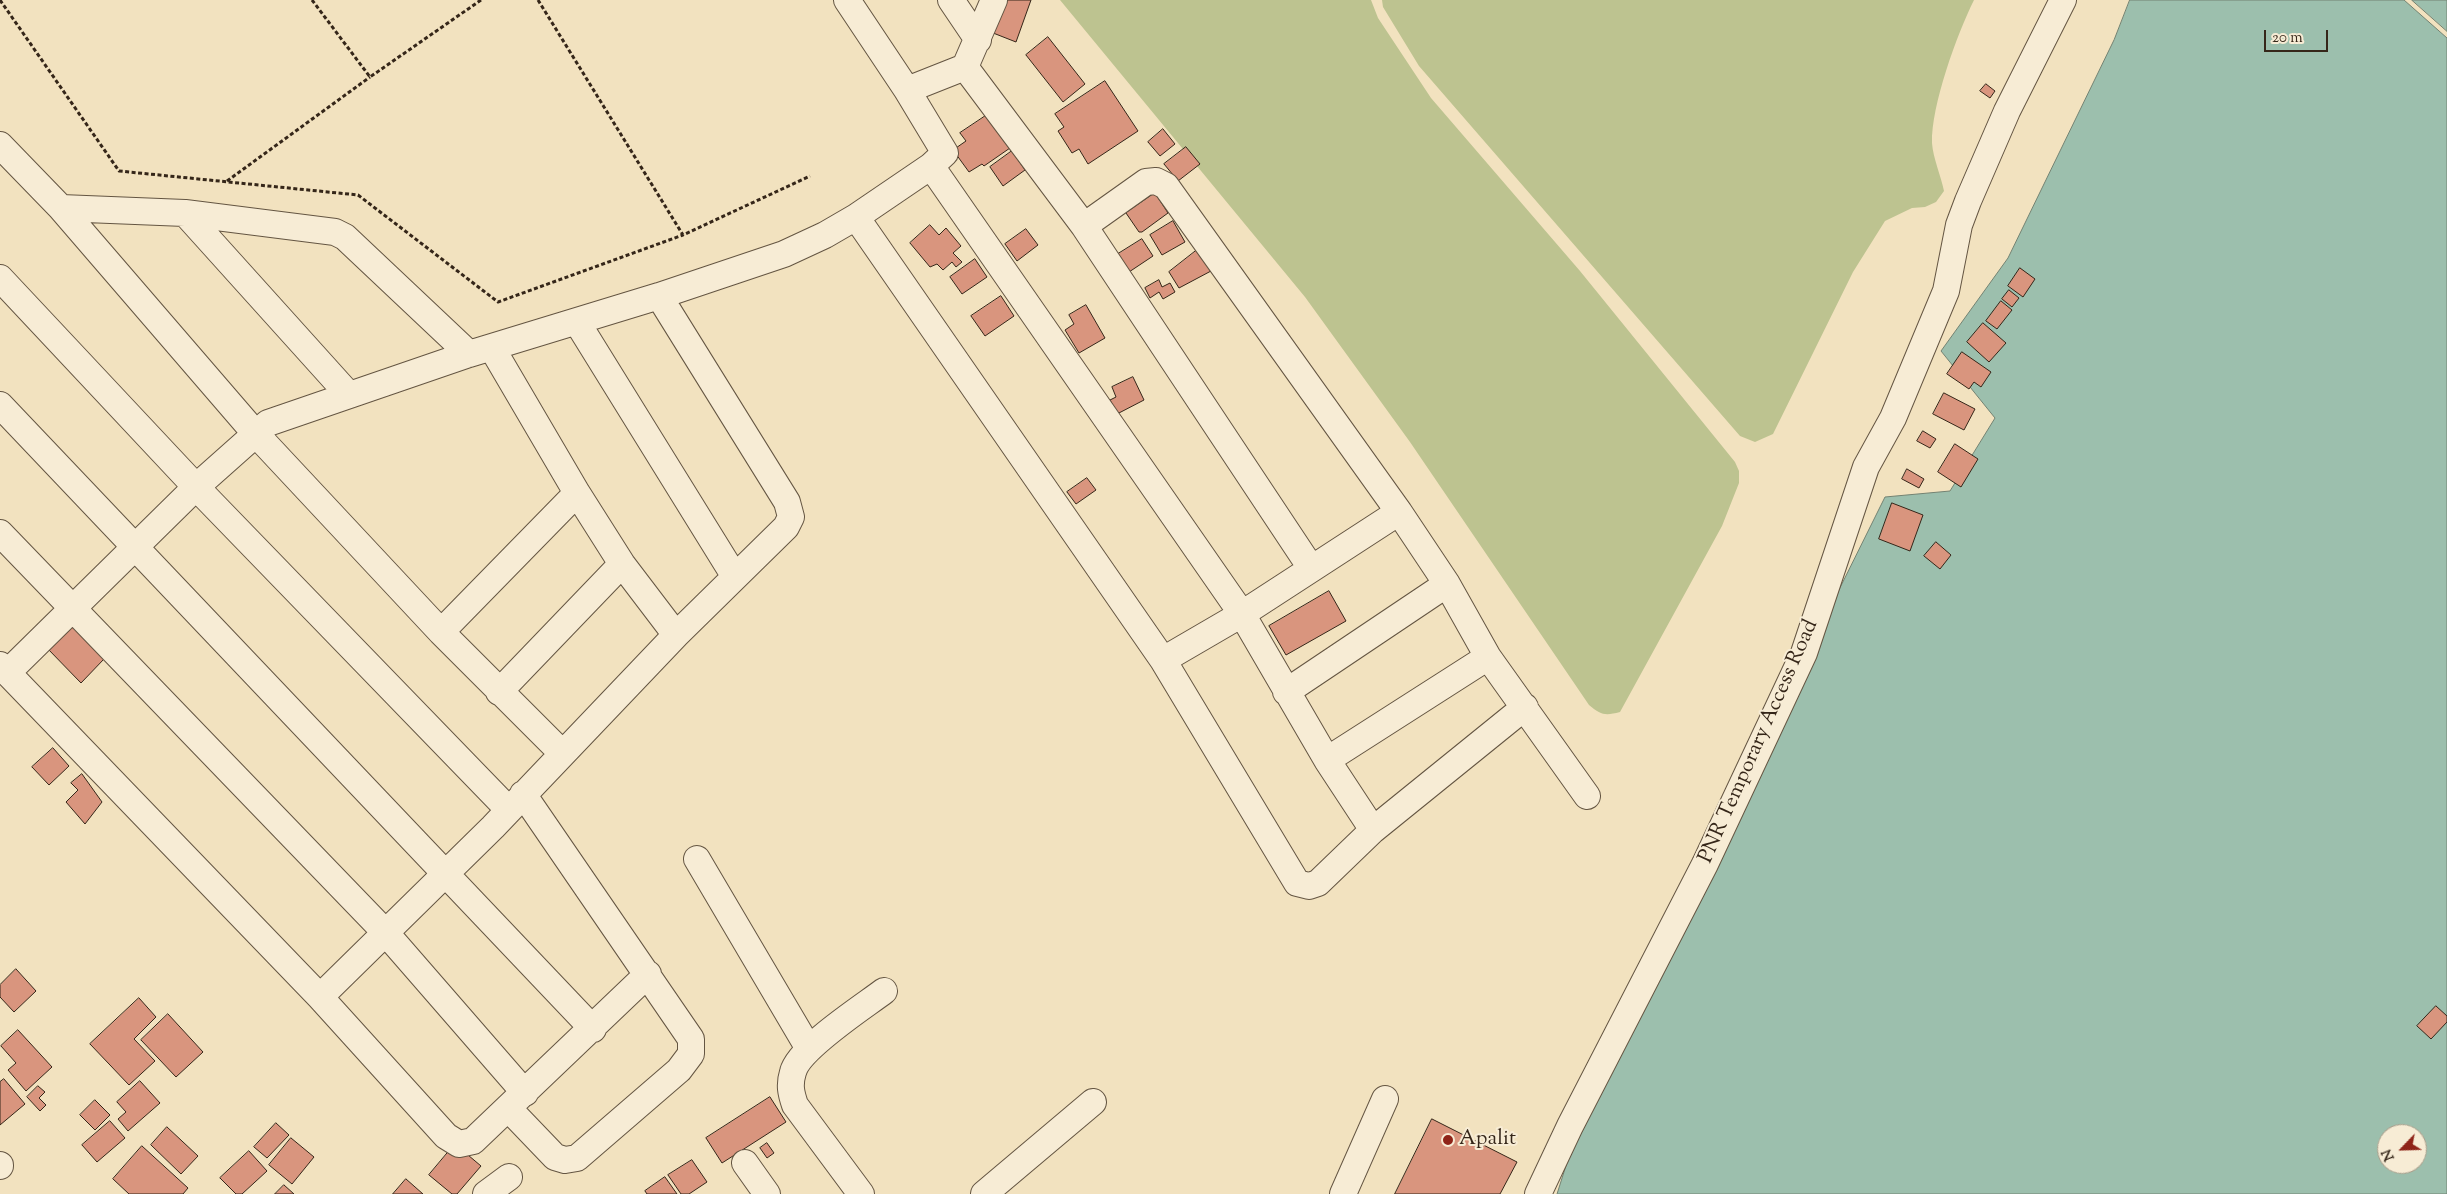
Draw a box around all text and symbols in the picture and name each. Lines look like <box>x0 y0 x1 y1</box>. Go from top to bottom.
scale bar <box>2267 20 2331 52</box>
text: 20 m <box>2272 28 2303 49</box>
street label: PNR Temporary Access Road <box>1695 616 1825 868</box>
north arrow <box>2377 1124 2427 1174</box>
place label: Apalit <box>1459 1127 1516 1153</box>
marker: Apalit <box>1441 1133 1455 1147</box>
text: N <box>2378 1146 2401 1164</box>

